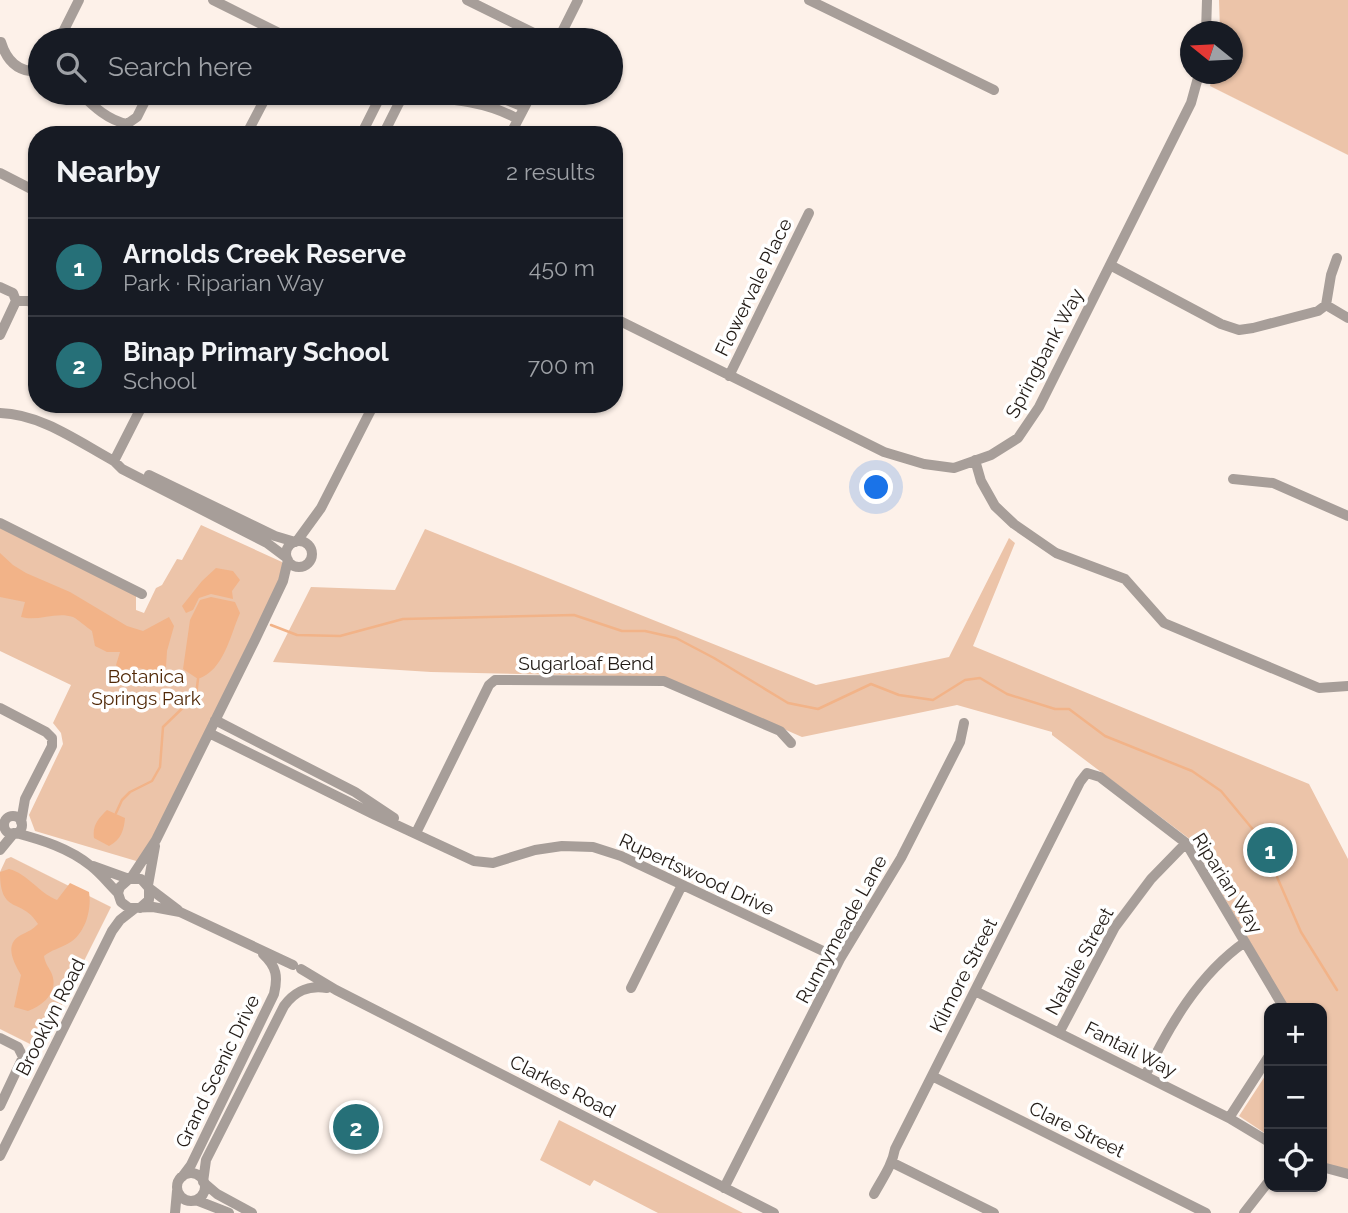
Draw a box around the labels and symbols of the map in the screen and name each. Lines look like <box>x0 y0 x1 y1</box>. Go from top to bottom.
north arrow <box>1180 21 1243 84</box>
street label: Flowervale Place <box>710 215 796 359</box>
street label: Springbank Way <box>1001 284 1087 422</box>
your location <box>859 470 893 504</box>
street label: Sugarloaf Bend <box>518 652 654 674</box>
park label: Botanica Springs Park <box>91 665 201 709</box>
pin: 1 <box>1247 824 1293 876</box>
street label: Rupertswood Drive <box>616 828 778 920</box>
street label: Riparian Way <box>1188 829 1268 937</box>
street label: Runnymeade Lane <box>791 851 891 1007</box>
street label: Natalie Street <box>1040 903 1118 1019</box>
street label: Kilmore Street <box>925 914 1002 1036</box>
street label: Brooklyn Road <box>11 955 89 1079</box>
street label: Grand Scenic Drive <box>170 991 264 1151</box>
street label: Fantail Way <box>1081 1016 1181 1082</box>
street label: Clarkes Road <box>507 1050 619 1122</box>
street label: Clare Street <box>1026 1096 1129 1162</box>
pin: 2 <box>333 1101 379 1153</box>

